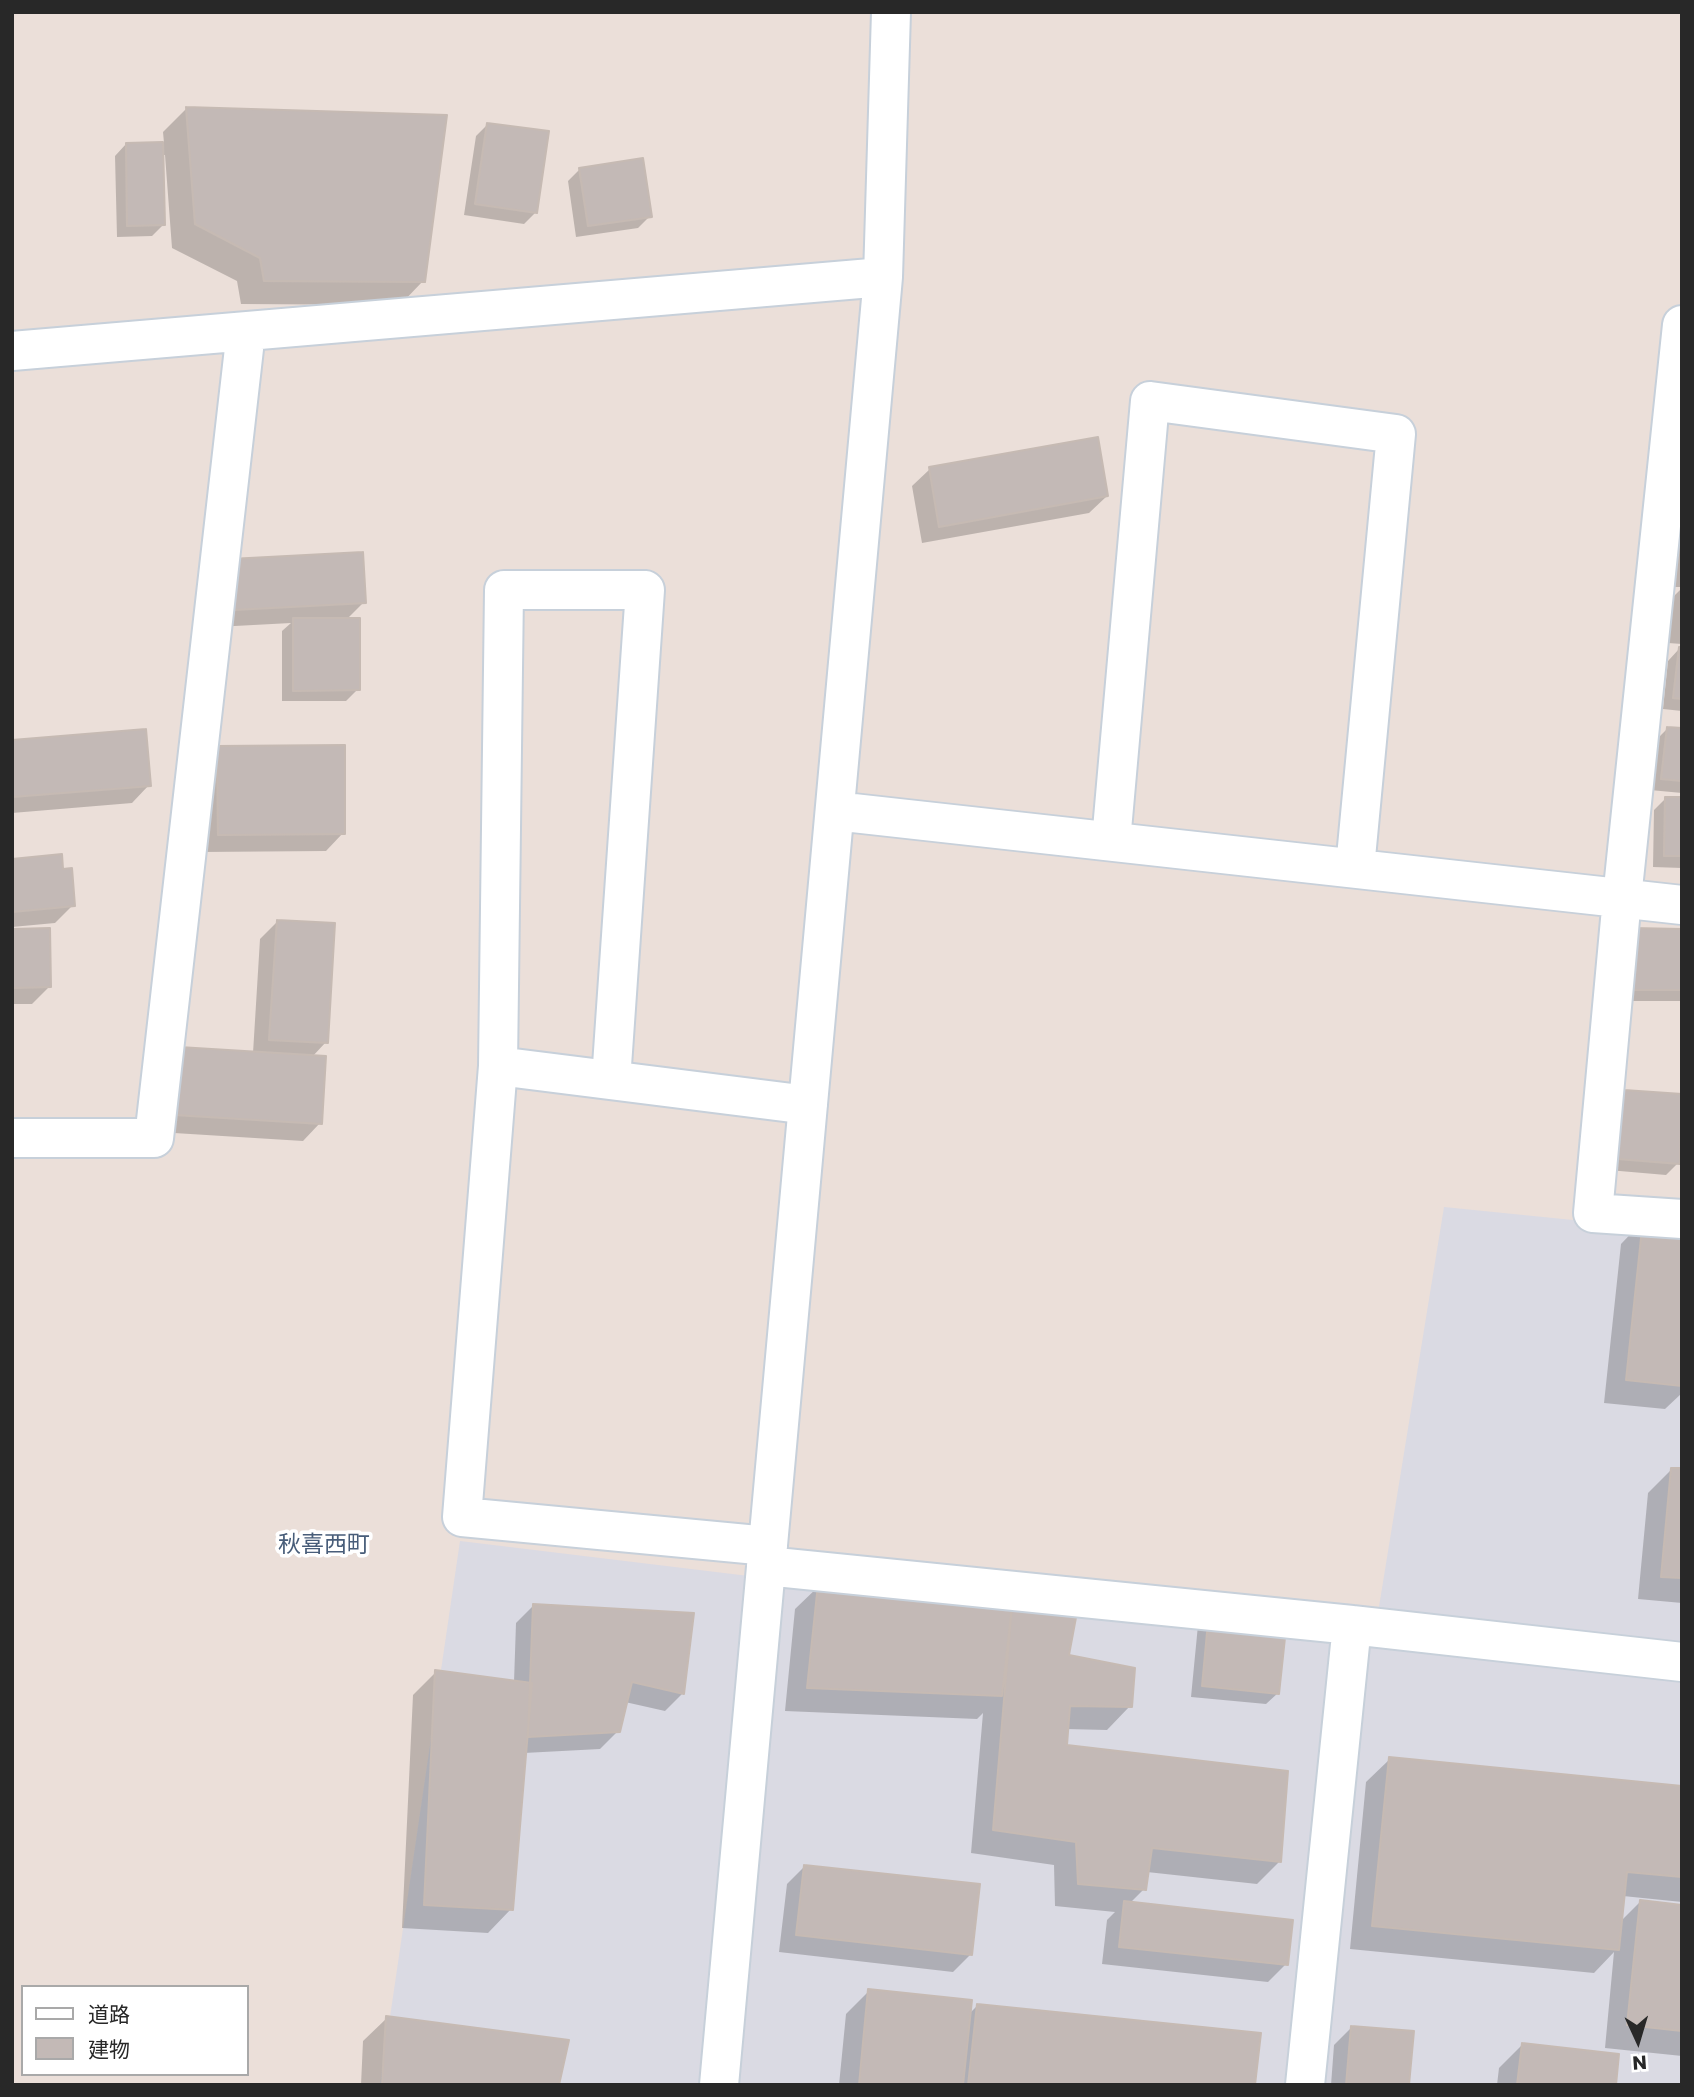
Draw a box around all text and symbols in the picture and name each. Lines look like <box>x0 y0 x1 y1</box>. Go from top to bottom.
district label: 秋喜西町 <box>278 1532 370 1560</box>
legend <box>21 1985 248 2076</box>
text: 道路 <box>88 2000 130 2029</box>
north arrow <box>1603 2006 1673 2076</box>
text: 建物 <box>88 2035 130 2064</box>
text: N <box>1631 2048 1648 2076</box>

